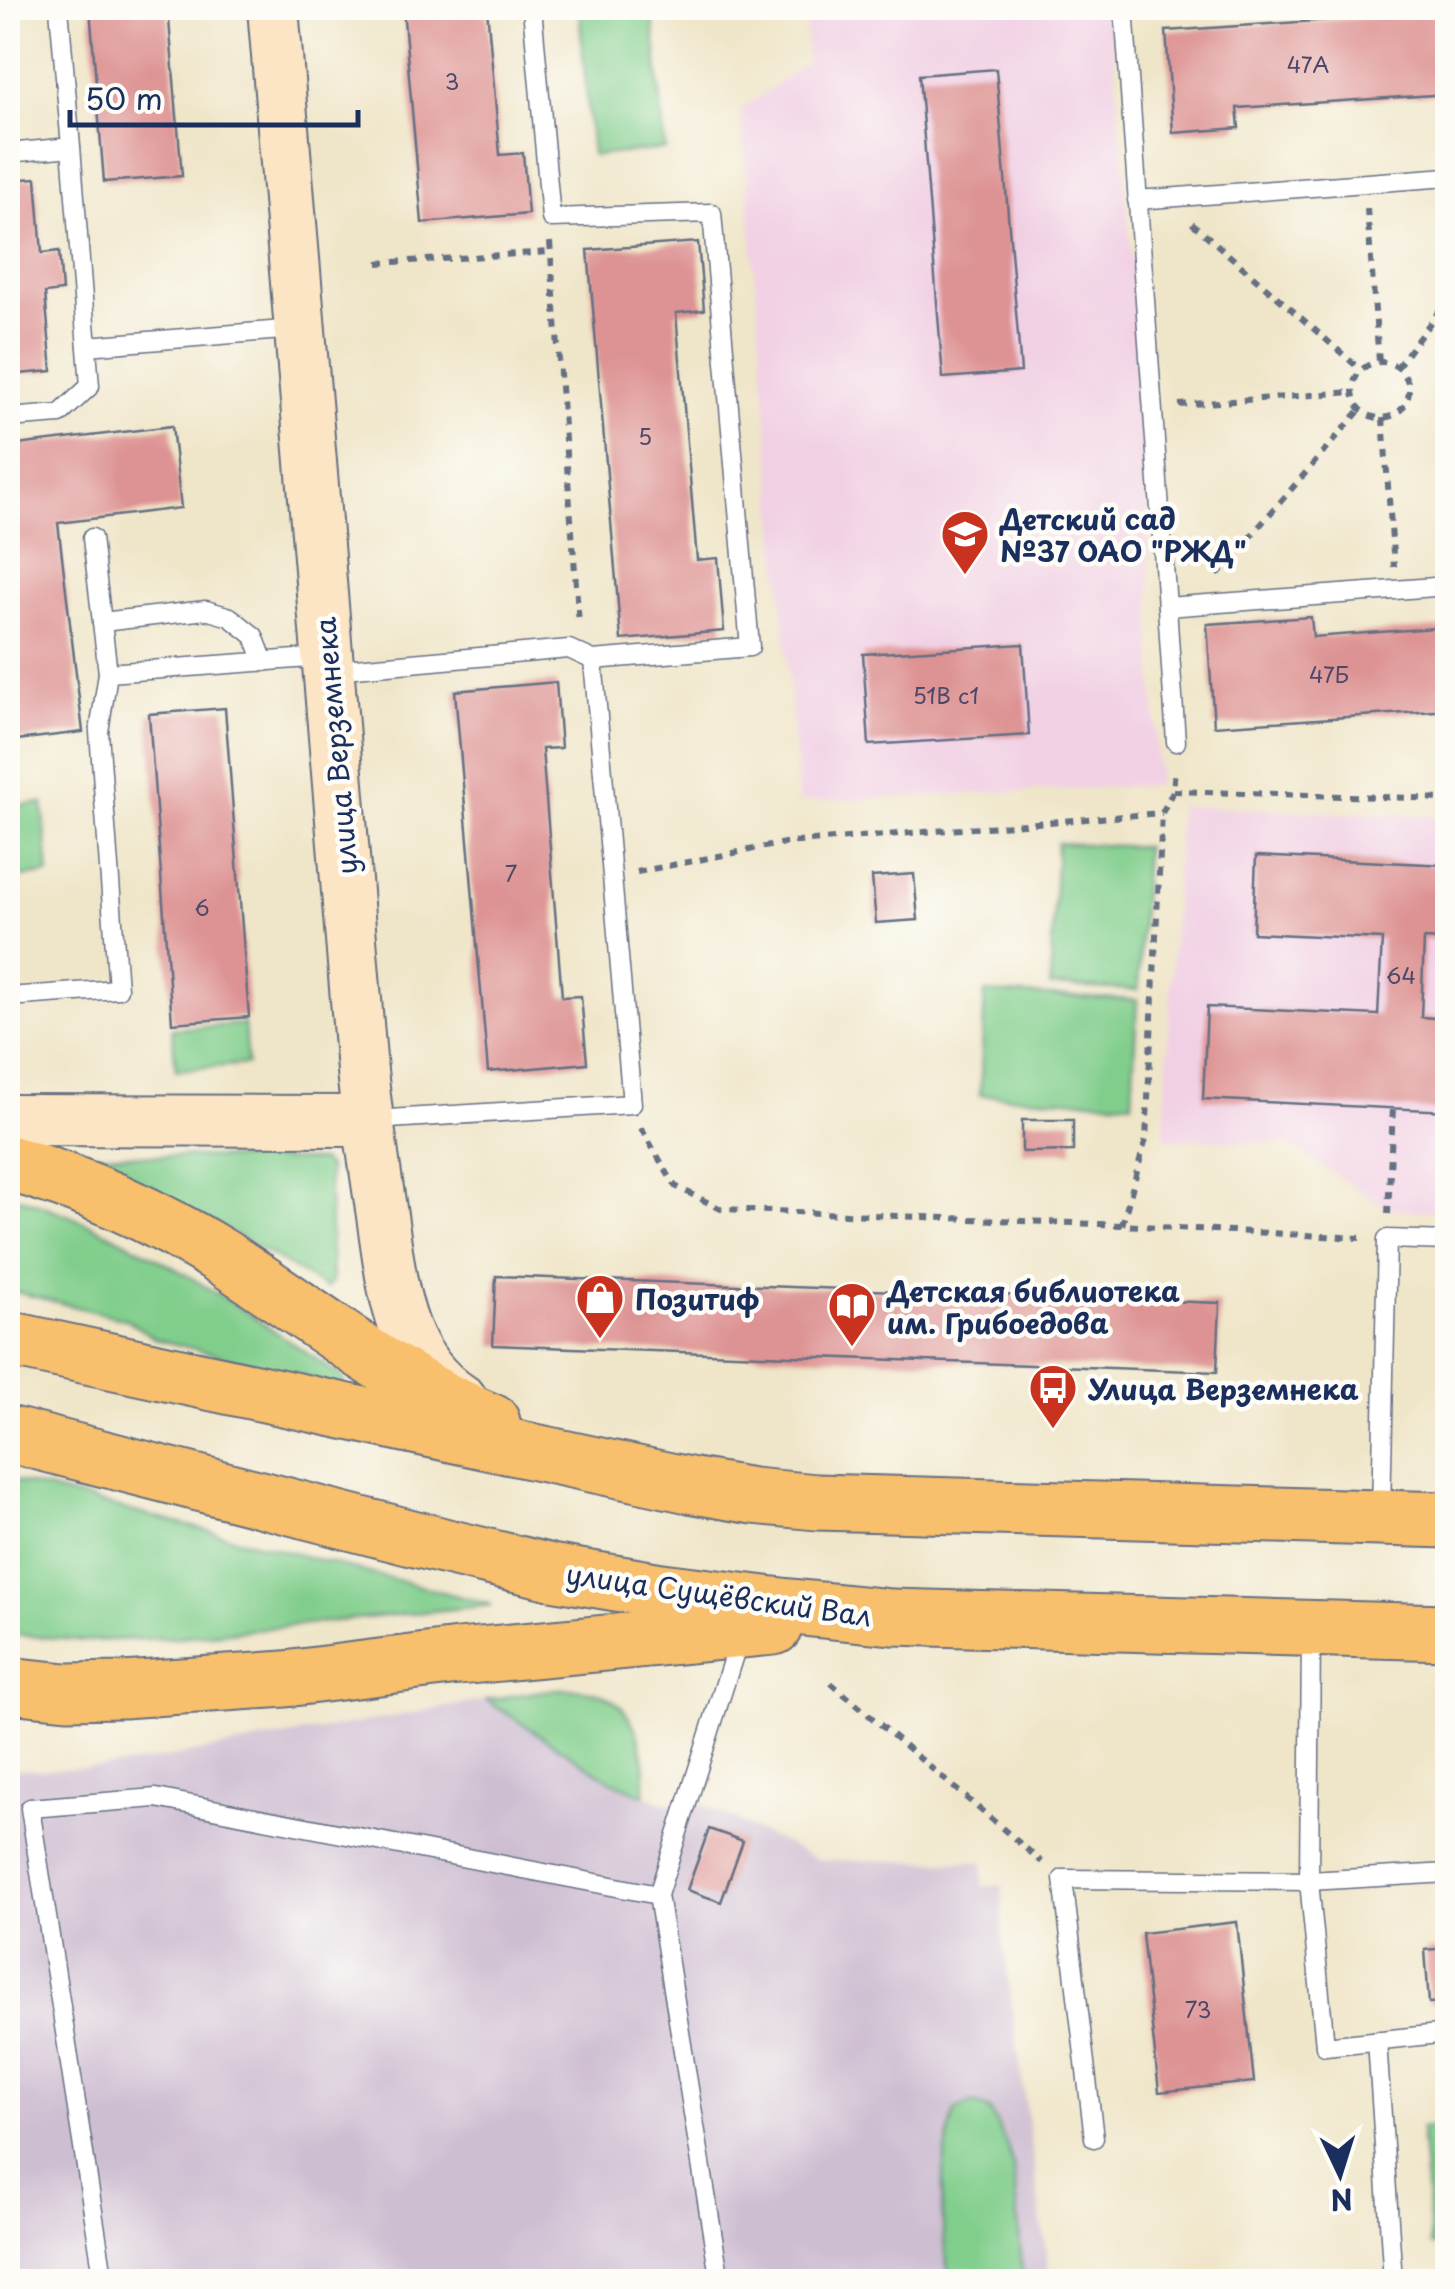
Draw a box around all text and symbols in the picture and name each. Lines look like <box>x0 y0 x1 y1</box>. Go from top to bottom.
house number: 47А <box>1287 47 1329 80</box>
house number: 3 <box>445 64 459 97</box>
scale bar <box>70 65 358 127</box>
text: 50 m <box>85 75 163 120</box>
house number: 5 <box>638 419 652 452</box>
place label: Детский сад №37 ОАО "РЖД" <box>999 497 1247 572</box>
school or university icon: Детский сад №37 ОАО "РЖД" <box>939 508 991 576</box>
street label: улица Верземнека <box>302 615 368 877</box>
house number: 47Б <box>1309 657 1349 690</box>
house number: 51В с1 <box>913 678 979 711</box>
house number: 7 <box>505 856 517 889</box>
house number: 6 <box>194 890 210 923</box>
house number: 64 <box>1386 958 1416 991</box>
place label: Детская библиотека им. Грибоедова <box>886 1269 1180 1344</box>
shop icon: Позитиф <box>574 1272 626 1340</box>
place label: Позитиф <box>635 1277 759 1320</box>
library icon: Детская библиотека им. Грибоедова <box>826 1280 878 1348</box>
bus stop icon: Улица Верземнека <box>1027 1362 1079 1430</box>
place label: Улица Верземнека <box>1087 1367 1359 1410</box>
street label: улица Сущёвский Вал <box>563 1551 875 1637</box>
house number: 73 <box>1185 1992 1211 2025</box>
north arrow <box>1290 2124 1390 2224</box>
text: N <box>1329 2178 1354 2223</box>

